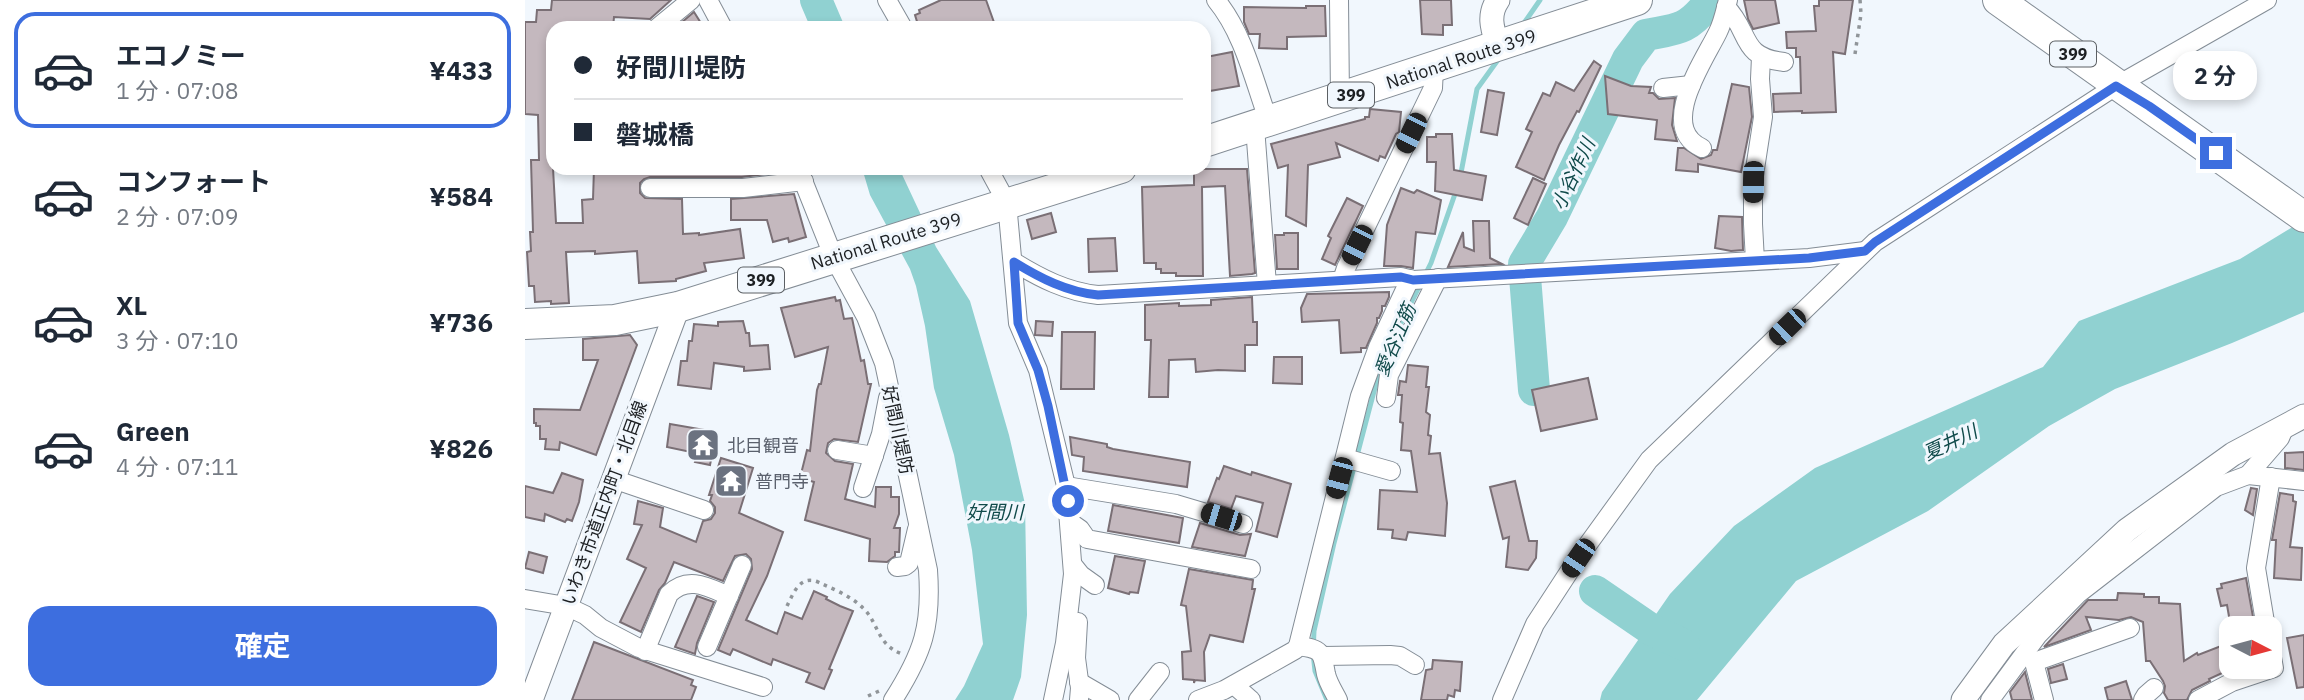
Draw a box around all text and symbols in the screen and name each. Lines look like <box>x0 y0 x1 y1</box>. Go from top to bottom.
street label: National Route 399 <box>1383 24 1539 94</box>
text: エコノミー <box>116 38 246 72</box>
icon: car <box>32 39 95 102</box>
road number: 399 <box>2050 42 2096 66</box>
text: 好間川堤防 <box>616 50 746 84</box>
callout: 2 分 <box>2174 52 2258 100</box>
text: ¥433 <box>429 53 493 87</box>
text: 2 分 <box>2194 60 2236 90</box>
text: 1 分 · 07:08 <box>116 75 239 105</box>
road number: 399 <box>1328 82 1374 108</box>
car <box>1393 110 1430 156</box>
text: 磐城橋 <box>616 117 694 151</box>
water label: 小谷作川 <box>1546 133 1601 214</box>
route end <box>2200 137 2232 169</box>
car <box>1743 161 1764 203</box>
text: コンフォート <box>116 164 271 198</box>
icon: car <box>32 165 95 228</box>
text: ¥584 <box>429 179 493 213</box>
text: 2 分 · 07:09 <box>116 201 239 231</box>
street label: National Route 399 <box>808 207 964 275</box>
car <box>1339 222 1376 268</box>
road number: 399 <box>738 268 784 292</box>
text: XL <box>116 288 147 322</box>
icon: car <box>32 291 95 354</box>
water label: 愛谷江筋 <box>1369 298 1422 380</box>
text: ¥736 <box>429 305 493 339</box>
car <box>1765 305 1810 349</box>
text: 3 分 · 07:10 <box>116 325 239 355</box>
street label: 好間川堤防 <box>877 384 919 476</box>
street label: いわき市道正内町・北目線 <box>556 398 652 608</box>
text: Green <box>116 414 190 448</box>
icon: car <box>32 417 95 480</box>
water label: 夏井川 <box>1919 418 1983 465</box>
temple icon: 北目観音 <box>684 426 722 464</box>
text: ¥826 <box>429 431 493 465</box>
place label: 北目観音 <box>727 434 799 457</box>
text: 4 分 · 07:11 <box>116 451 239 481</box>
car <box>1324 455 1355 501</box>
temple icon: 普門寺 <box>712 462 750 500</box>
place label: 普門寺 <box>755 470 809 493</box>
route start <box>1052 485 1084 517</box>
water label: 好間川 <box>966 500 1025 524</box>
car <box>1198 501 1245 533</box>
car <box>1558 535 1599 581</box>
button: 確定 <box>28 606 497 686</box>
north arrow <box>2219 616 2282 679</box>
map controls <box>2219 616 2282 679</box>

